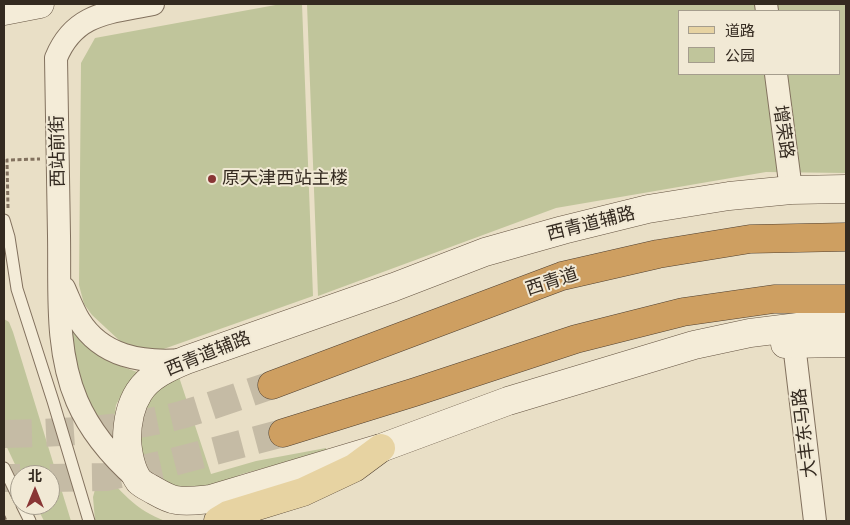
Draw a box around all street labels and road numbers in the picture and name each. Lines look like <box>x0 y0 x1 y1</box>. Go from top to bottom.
street label: 增荣路 <box>769 104 797 160</box>
street label: 西站前街 <box>47 115 69 187</box>
street label: 西青道辅路 <box>545 203 637 245</box>
street label: 西青道 <box>523 263 581 301</box>
street label: 西青道辅路 <box>162 327 254 381</box>
street label: 大丰东马路 <box>789 387 821 479</box>

